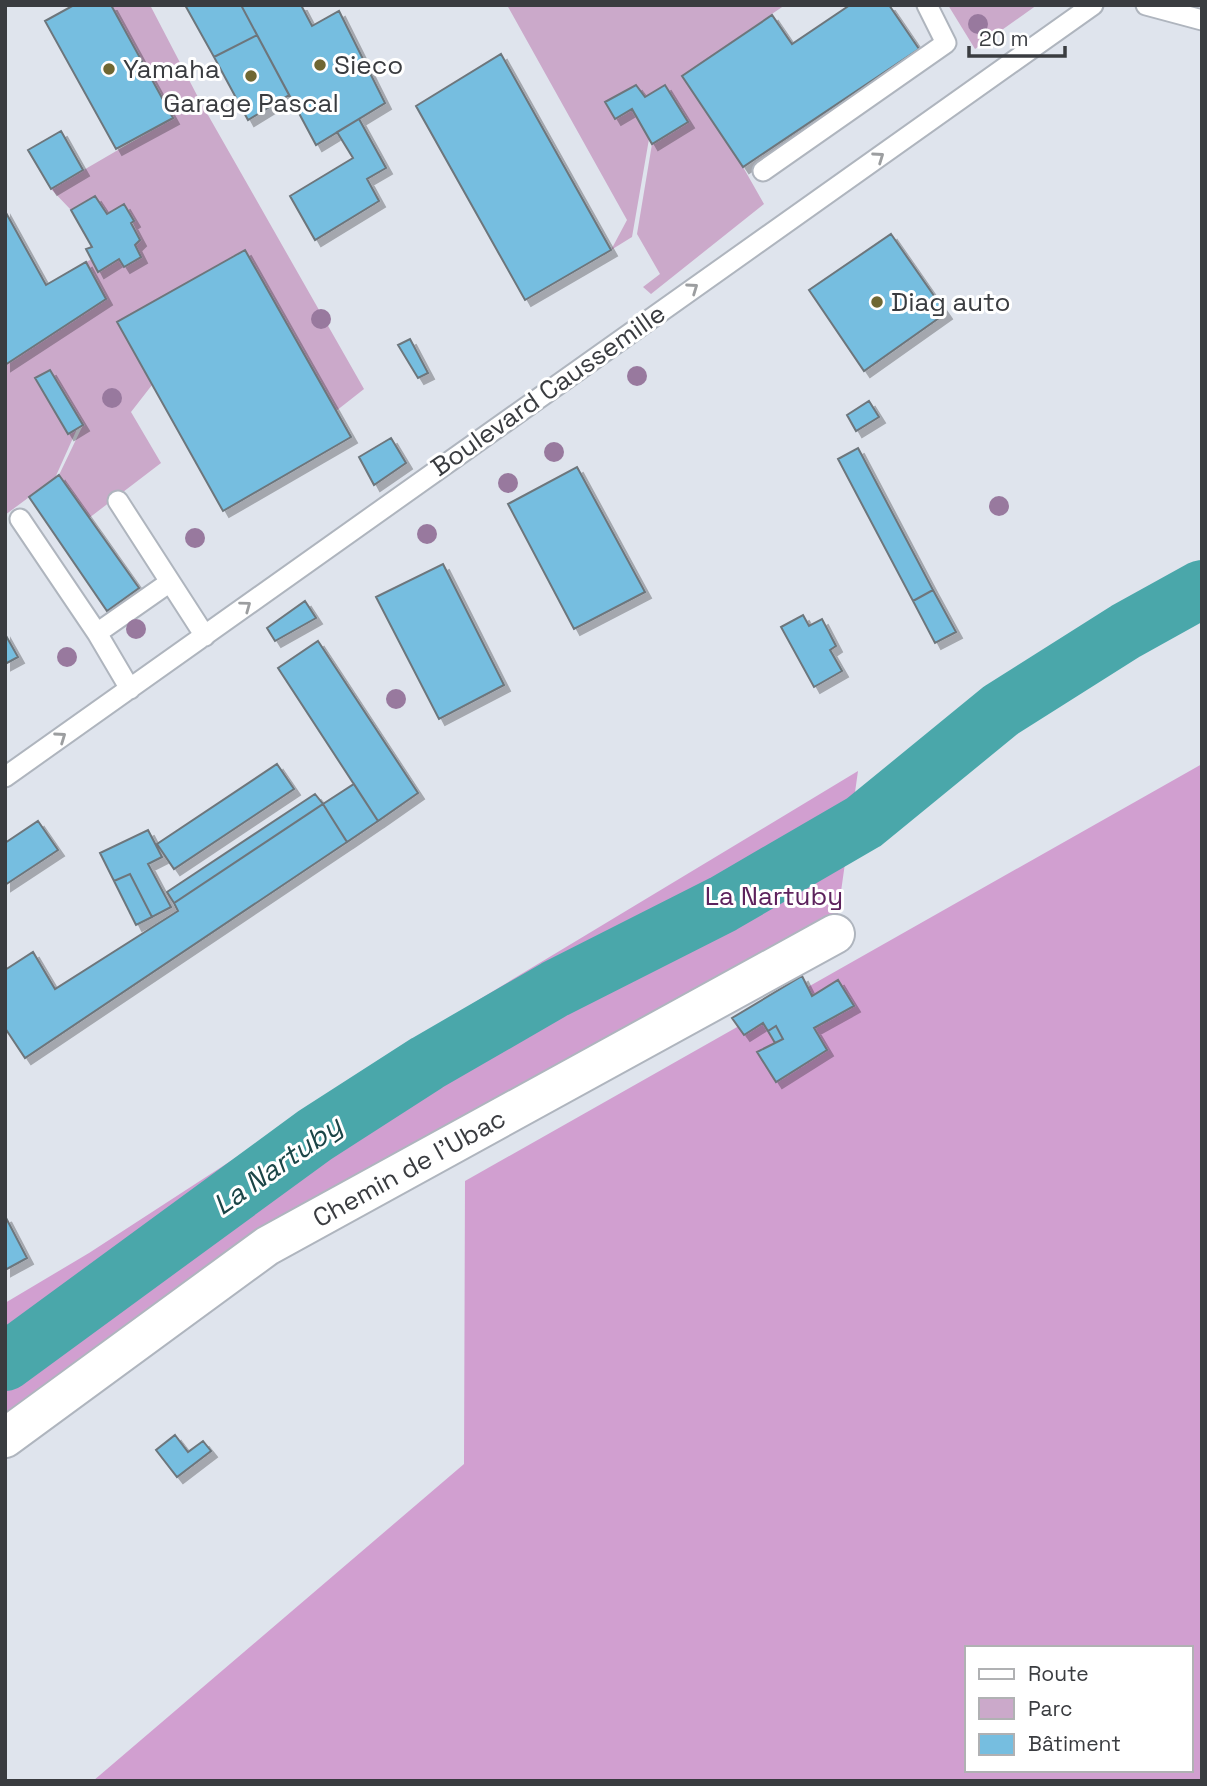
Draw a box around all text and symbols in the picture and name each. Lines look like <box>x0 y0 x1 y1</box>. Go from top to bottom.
scale bar <box>969 14 1065 58</box>
text: 20 m <box>979 25 1029 52</box>
place label: Sieco <box>334 48 403 82</box>
place label: Yamaha <box>123 52 220 86</box>
marker: Sieco <box>312 57 328 73</box>
marker: Yamaha <box>101 61 117 77</box>
marker: Garage Pascal <box>243 68 259 84</box>
place label: Garage Pascal <box>163 86 339 120</box>
one-way arrow <box>871 152 884 165</box>
one-way arrow <box>685 284 698 296</box>
place label: Diag auto <box>891 285 1011 319</box>
marker: Diag auto <box>869 294 885 310</box>
street label: Boulevard Caussemille <box>424 296 672 484</box>
one-way arrow <box>238 601 251 614</box>
one-way arrow <box>53 733 66 746</box>
park label: La Nartuby <box>705 879 843 913</box>
street label: Chemin de l'Ubac <box>307 1101 511 1235</box>
water label: La Nartuby <box>206 1106 350 1222</box>
legend <box>965 1646 1193 1772</box>
text: Route <box>1028 1660 1089 1687</box>
text: Parc <box>1028 1695 1073 1722</box>
text: Bâtiment <box>1028 1730 1121 1757</box>

